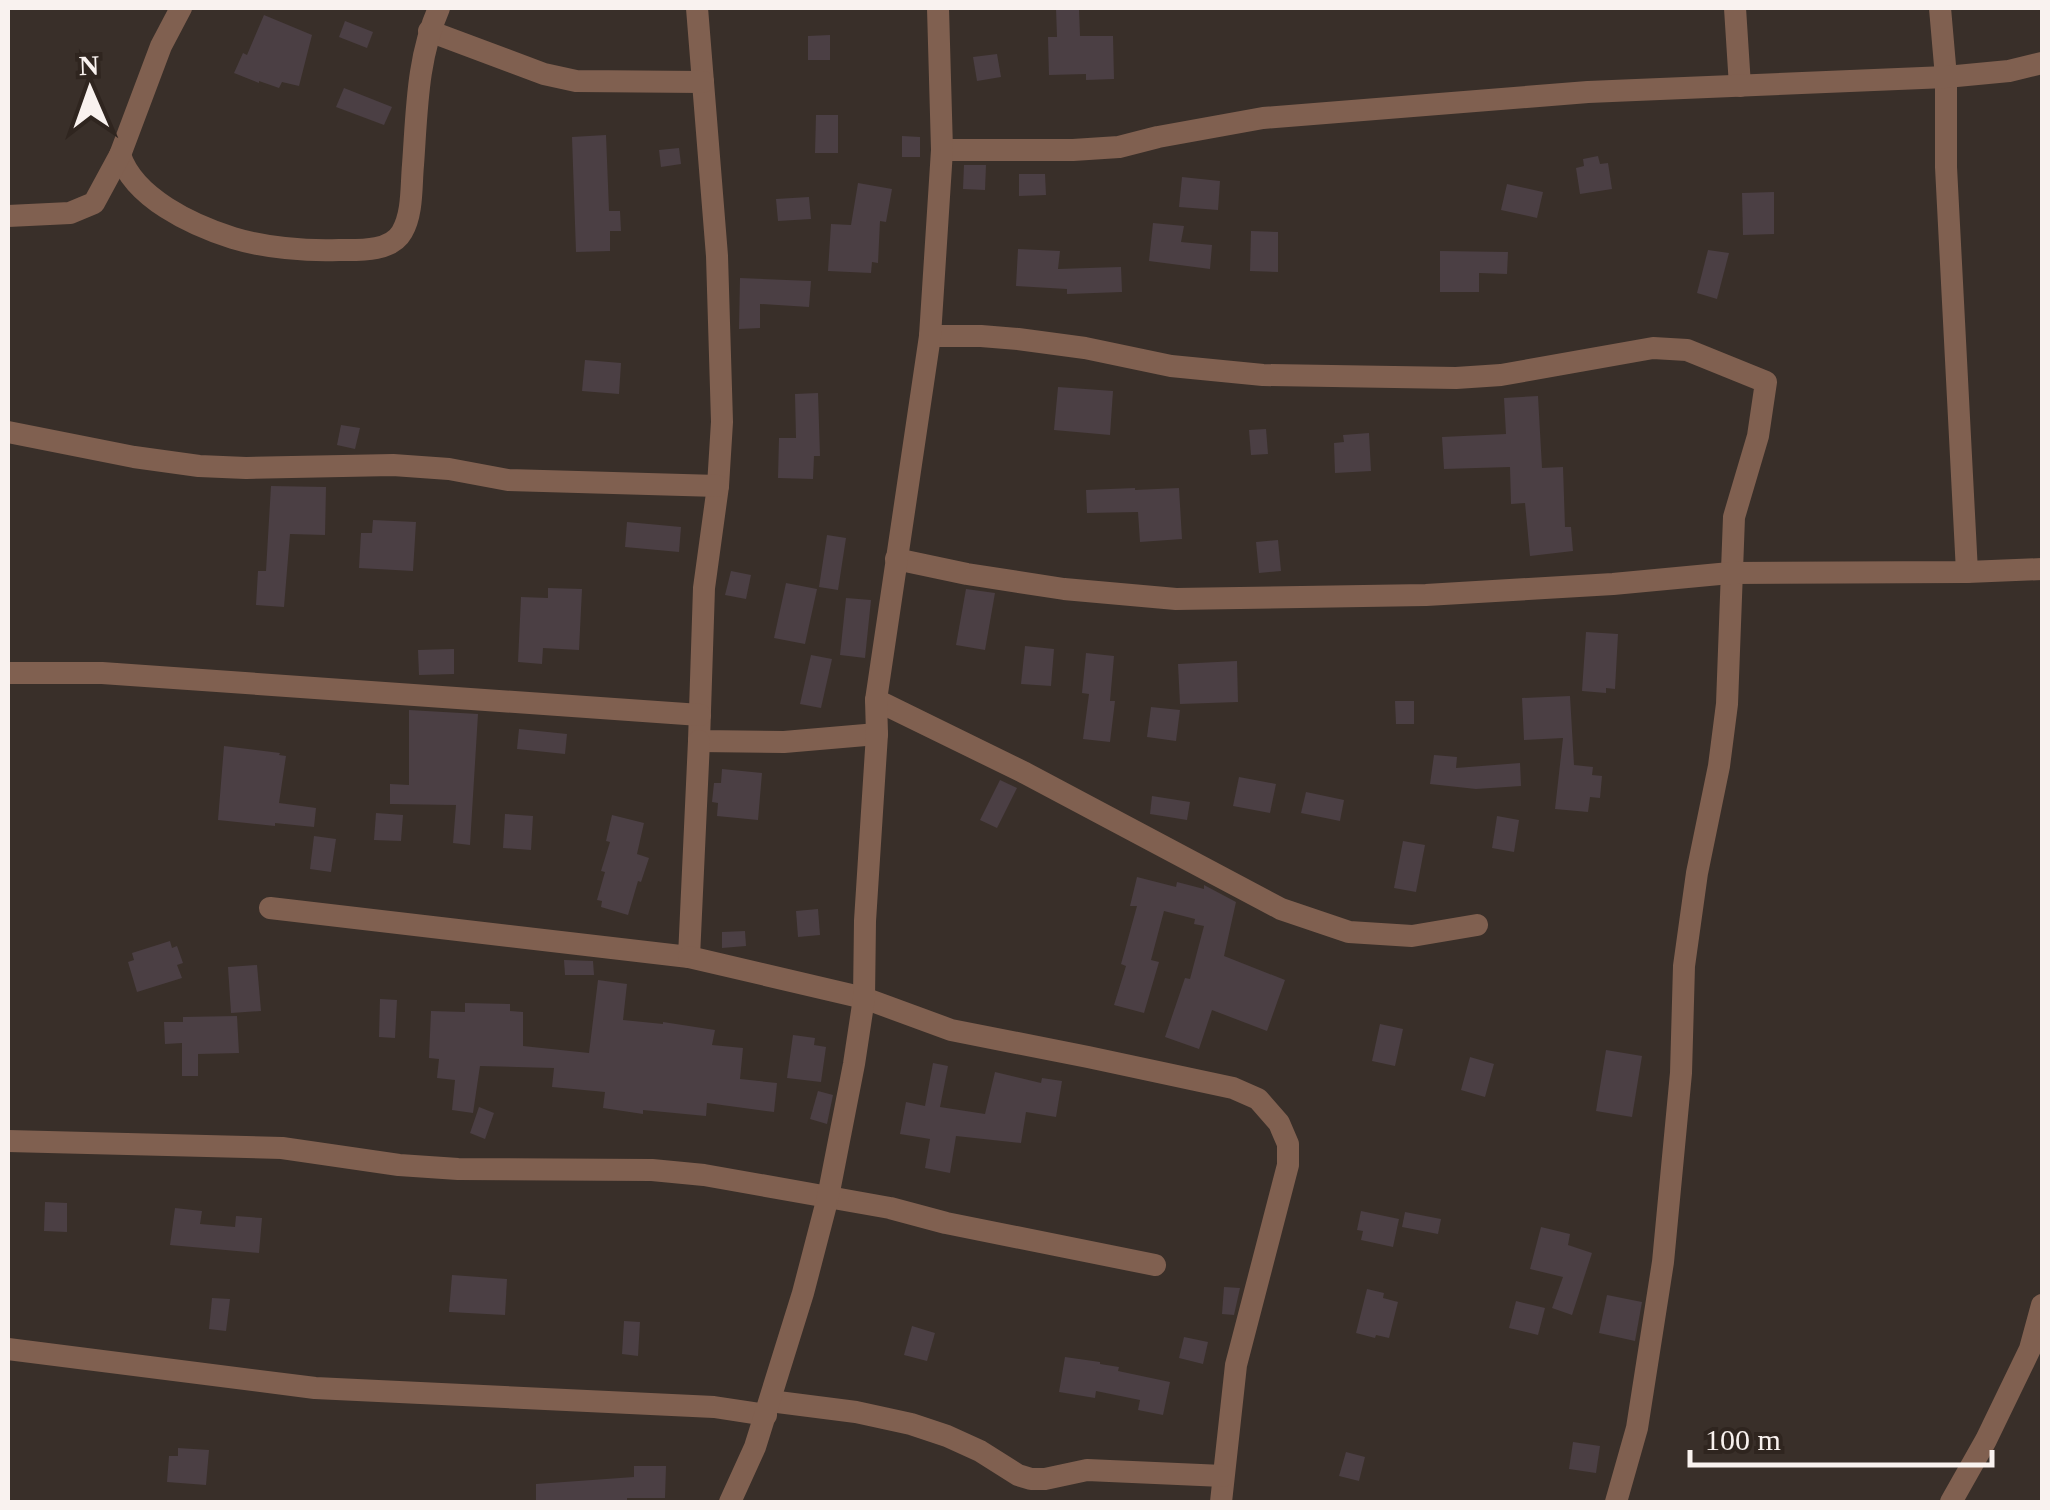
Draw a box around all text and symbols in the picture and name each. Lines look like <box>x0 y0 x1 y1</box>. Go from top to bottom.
north arrow <box>40 40 140 140</box>
text: N <box>78 50 100 81</box>
scale bar <box>1690 1405 1992 1467</box>
text: 100 m <box>1705 1423 1781 1456</box>

